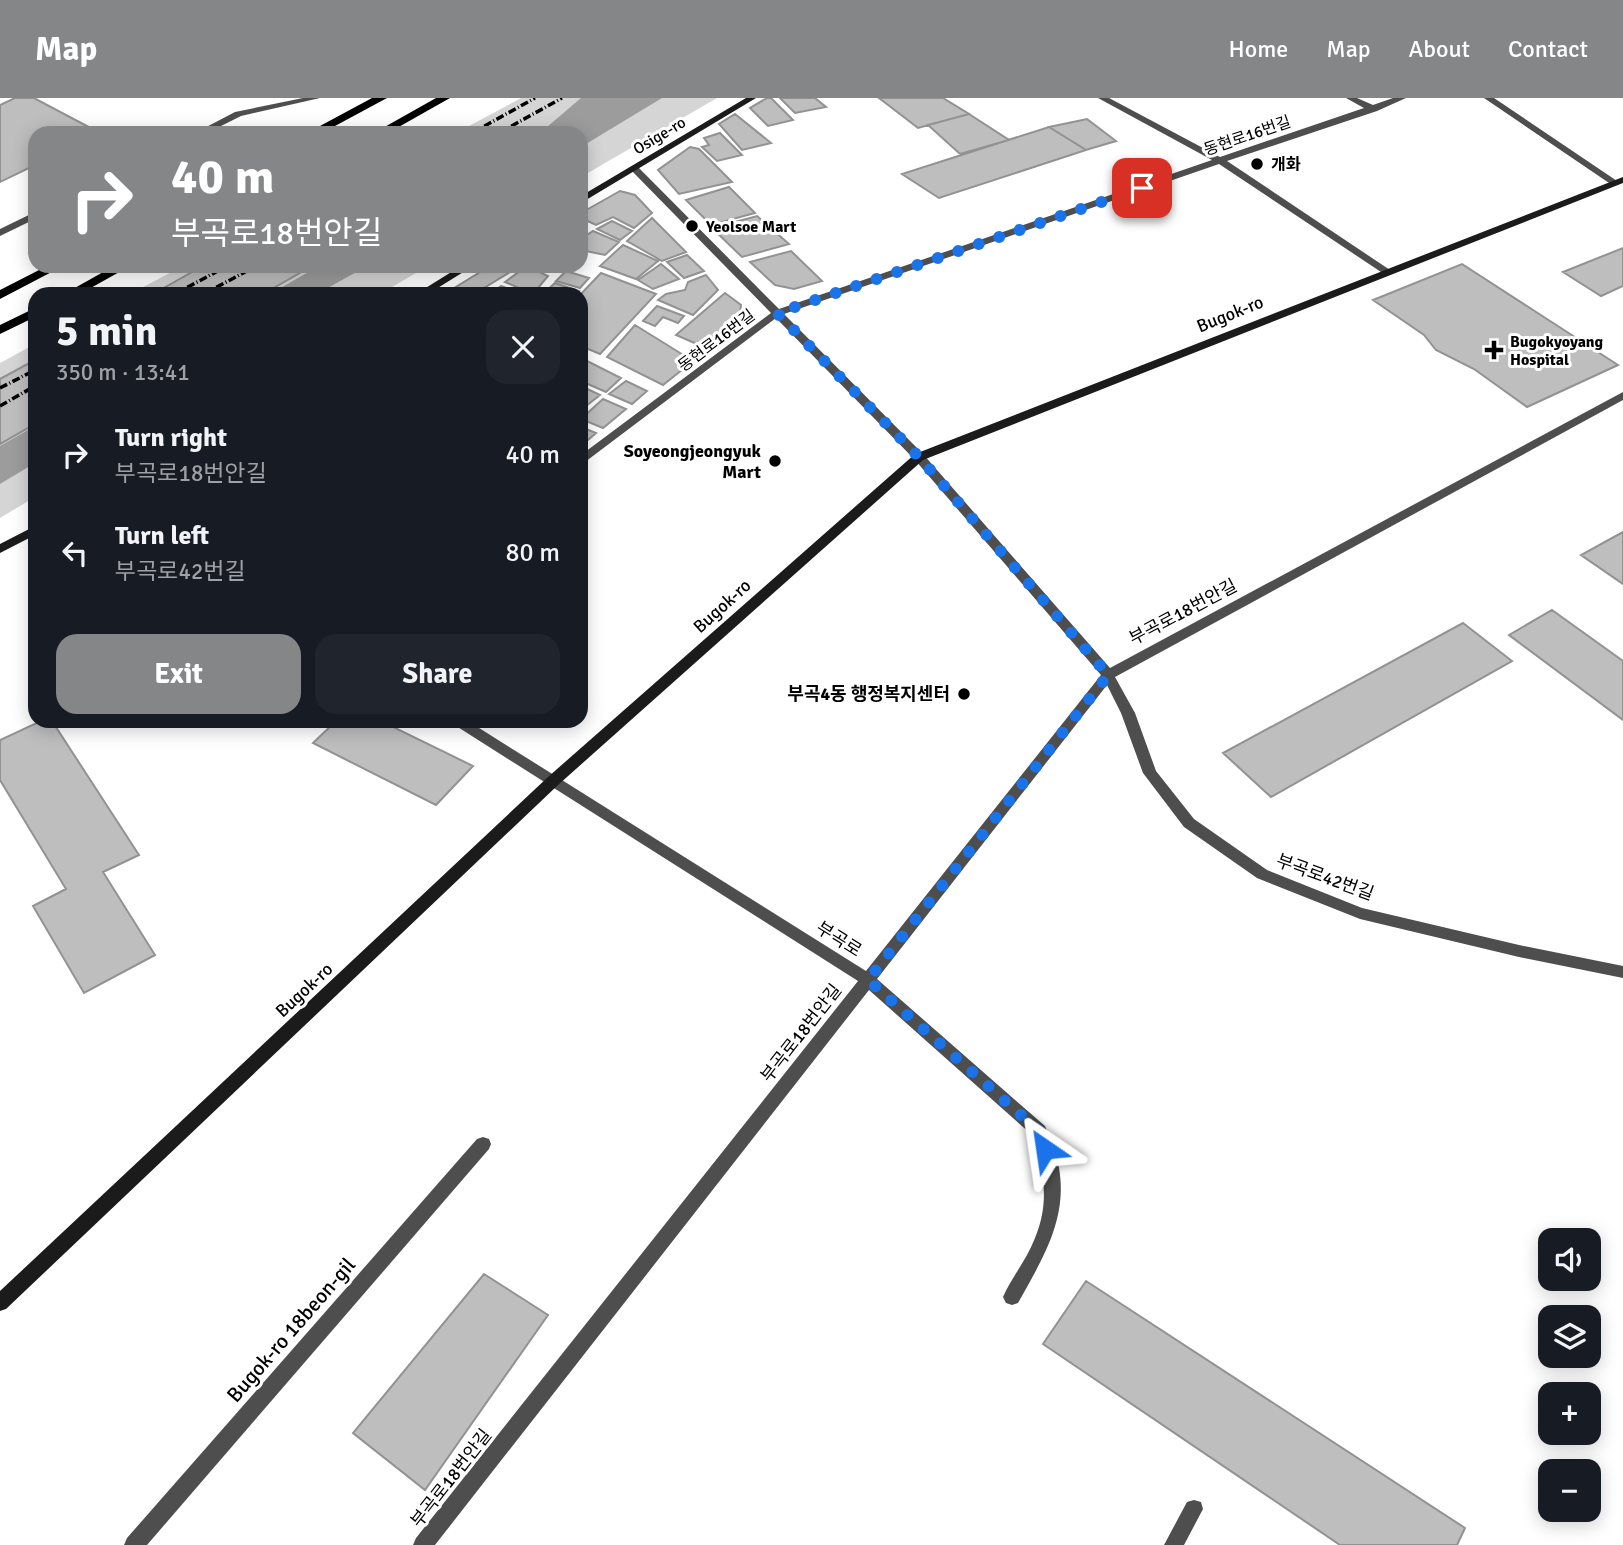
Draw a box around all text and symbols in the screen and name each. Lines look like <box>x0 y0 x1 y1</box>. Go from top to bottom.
text: Map <box>35 29 97 70</box>
text: Home <box>1228 34 1288 64</box>
text: Map <box>1326 34 1371 64</box>
text: About <box>1409 34 1470 64</box>
text: Contact <box>1508 34 1588 64</box>
street label: Osige-ro <box>630 112 689 159</box>
street label: 동현로16번길 <box>1201 112 1294 160</box>
text: 40 m <box>171 147 274 207</box>
icon: right <box>56 154 147 245</box>
place label: 개화 <box>1271 155 1301 175</box>
marker: 개화 <box>1249 156 1265 172</box>
pin <box>1112 158 1172 218</box>
icon: arrive <box>1123 169 1161 207</box>
text: 부곡로18번안길 <box>171 214 382 253</box>
place label: Yeolsoe Mart <box>705 217 796 237</box>
marker: Yeolsoe Mart <box>684 218 700 234</box>
street label: Bugok-ro <box>1193 291 1267 337</box>
street label: 동현로16번길 <box>674 305 759 376</box>
text: 5 min <box>56 306 157 357</box>
button: close <box>486 310 560 384</box>
place label: Bugokyoyang Hospital <box>1510 332 1604 370</box>
marker: Bugokyoyang Hospital <box>1484 340 1504 360</box>
text: 350 m · 13:41 <box>56 358 190 387</box>
text: Turn right <box>115 422 227 454</box>
icon: right <box>56 436 94 474</box>
text: 40 m <box>505 439 560 471</box>
place label: Soyeongjeongyuk Mart <box>624 440 762 483</box>
marker: Soyeongjeongyuk Mart <box>767 453 783 469</box>
text: 부곡로18번안길 <box>115 459 267 488</box>
text: Turn left <box>115 520 209 552</box>
icon: left <box>56 534 94 572</box>
text: 80 m <box>505 537 560 569</box>
text: 부곡로42번길 <box>115 557 246 586</box>
street label: Bugok-ro <box>689 574 755 638</box>
street label: 부곡로18번안길 <box>1125 574 1241 650</box>
button: Exit <box>56 634 301 714</box>
button: Share <box>315 634 560 714</box>
place label: 부곡4동 행정복지센터 <box>787 683 950 705</box>
marker: 부곡4동 행정복지센터 <box>956 686 972 702</box>
street label: 부곡로42번길 <box>1273 849 1377 905</box>
street label: 부곡로 <box>812 917 866 961</box>
street label: Bugok-ro <box>271 958 337 1022</box>
street label: 부곡로18번안길 <box>756 979 846 1087</box>
position arrow <box>1008 1112 1082 1186</box>
map controls <box>1538 1228 1601 1522</box>
button: sound <box>1538 1228 1601 1291</box>
street label: Bugok-ro 18beon-gil <box>221 1252 361 1408</box>
button: layers <box>1538 1305 1601 1368</box>
button: + <box>1538 1382 1601 1445</box>
street label: 부곡로18번안길 <box>406 1424 496 1532</box>
button: − <box>1538 1459 1601 1522</box>

